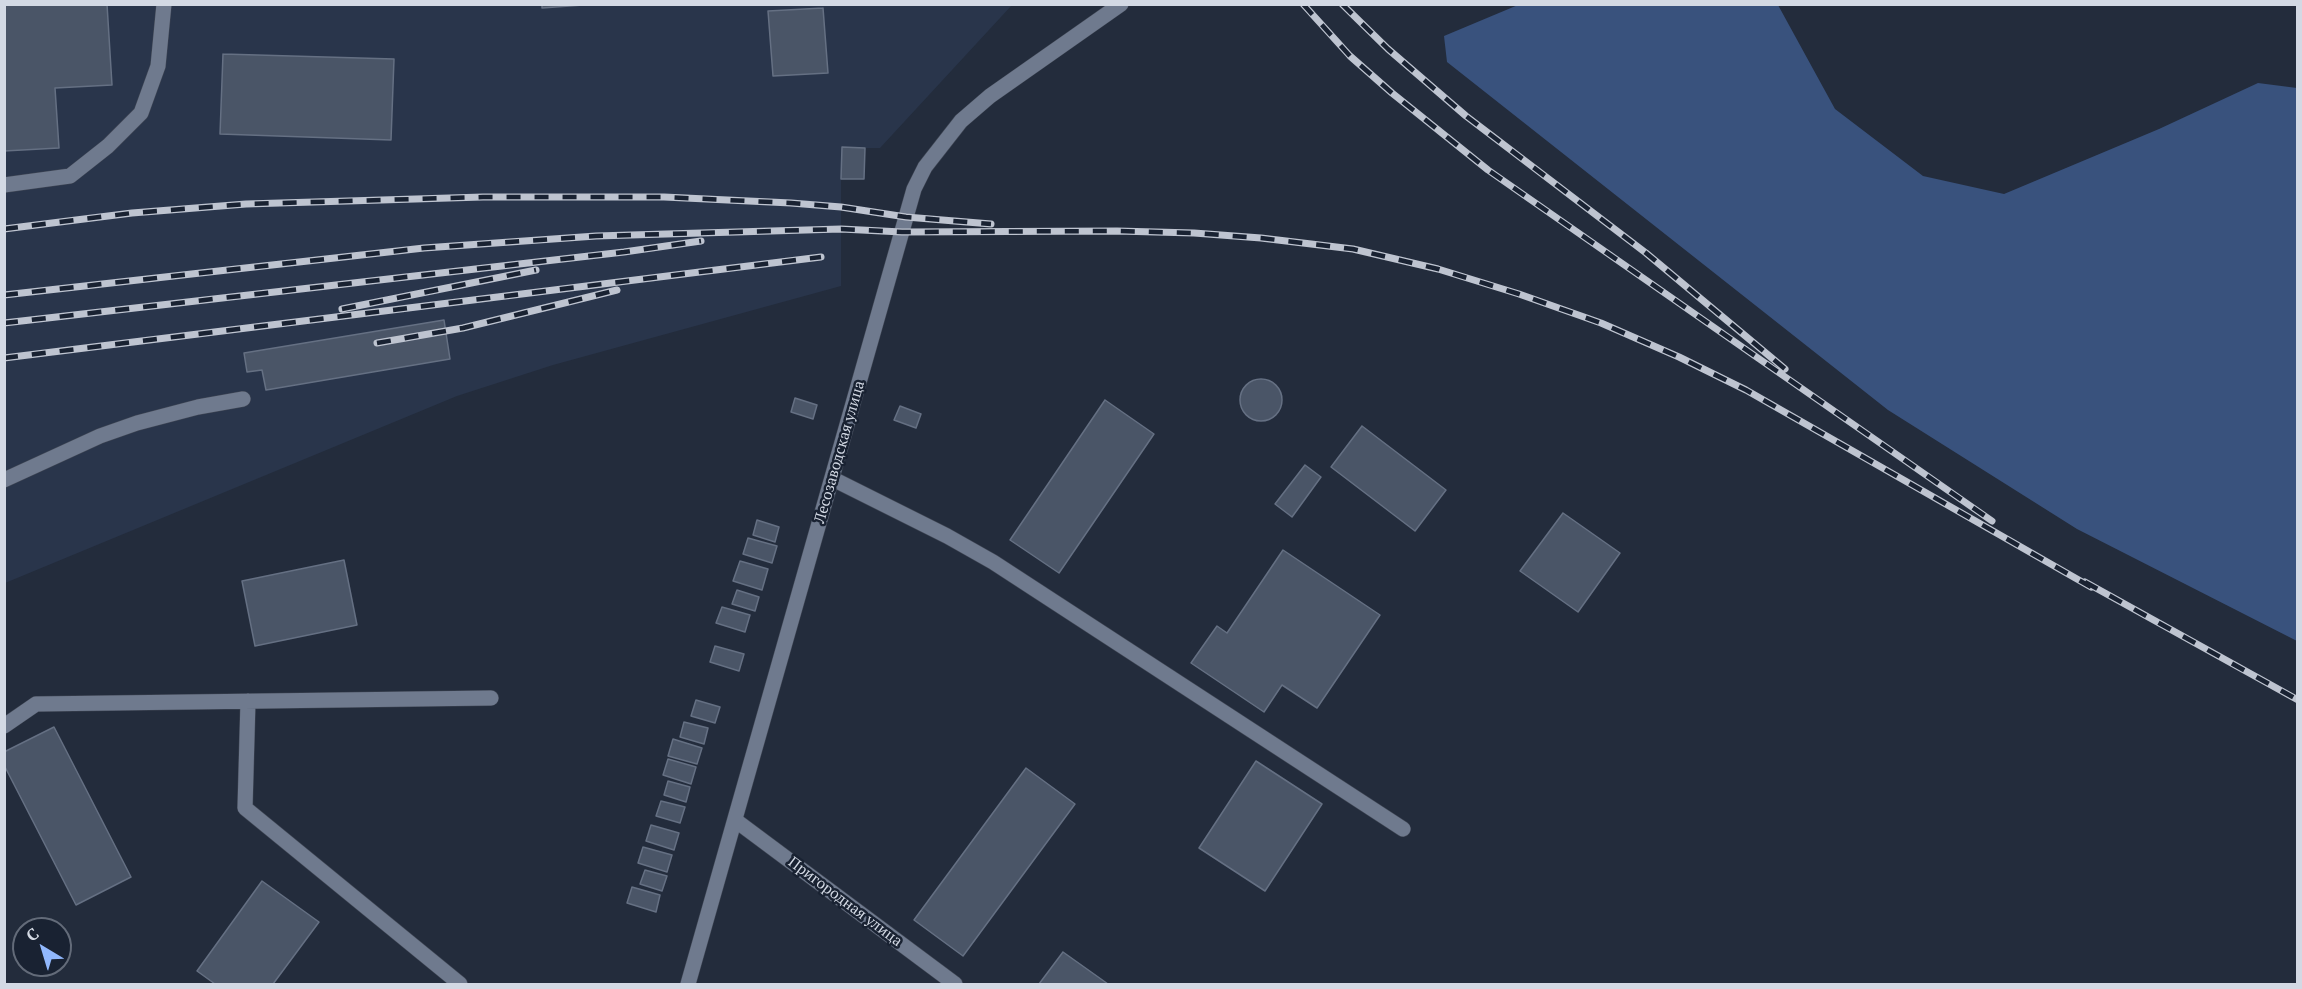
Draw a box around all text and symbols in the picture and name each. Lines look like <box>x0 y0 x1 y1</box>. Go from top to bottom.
street label: Лесозаводская улица <box>811 379 869 525</box>
street label: Пригородная улица <box>785 853 905 951</box>
north arrow <box>12 917 72 977</box>
text: С <box>21 923 43 946</box>

